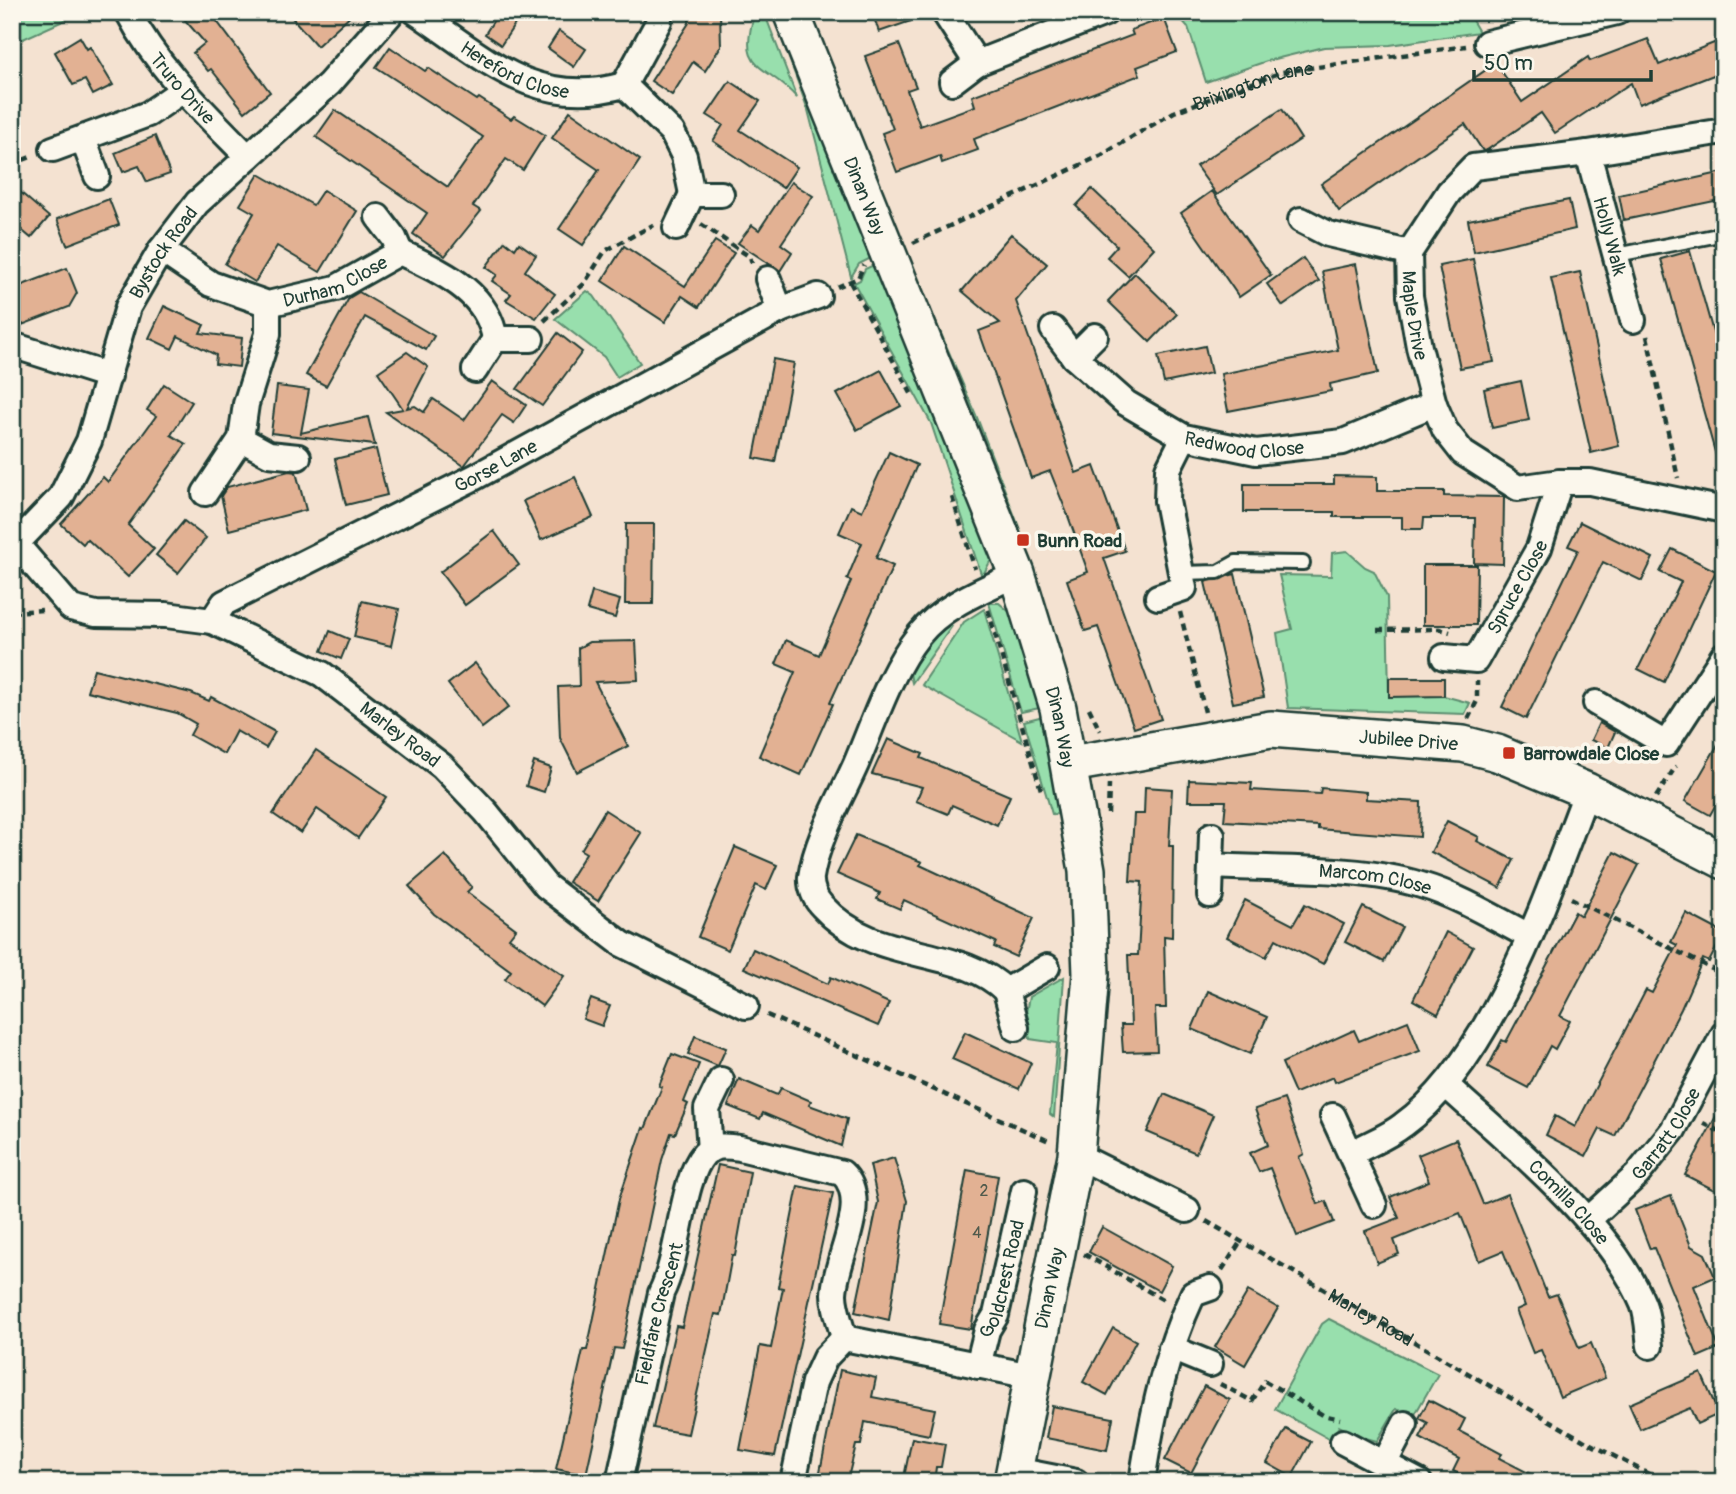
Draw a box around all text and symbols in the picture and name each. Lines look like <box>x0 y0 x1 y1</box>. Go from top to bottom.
street label: Hereford Close <box>456 36 571 104</box>
scale bar <box>1474 38 1650 82</box>
street label: Truro Drive <box>144 48 221 130</box>
text: 50 m <box>1484 50 1533 77</box>
street label: Brixington Lane <box>1190 57 1315 117</box>
street label: Dinan Way <box>837 153 890 239</box>
street label: Holly Walk <box>1587 194 1632 279</box>
street label: Bystock Road <box>124 202 203 303</box>
street label: Durham Close <box>281 250 392 313</box>
street label: Maple Drive <box>1396 270 1433 364</box>
street label: Redwood Close <box>1182 426 1306 465</box>
street label: Gorse Lane <box>451 434 542 498</box>
place label: Bunn Road <box>1037 529 1122 553</box>
marker: Bunn Road <box>1015 532 1031 548</box>
street label: Spruce Close <box>1482 537 1554 639</box>
street label: Dinan Way <box>1039 684 1079 770</box>
street label: Marley Road <box>355 697 445 773</box>
street label: Jubilee Drive <box>1358 725 1460 757</box>
place label: Barrowdale Close <box>1523 742 1660 766</box>
marker: Barrowdale Close <box>1501 745 1517 761</box>
street label: Marcom Close <box>1318 859 1435 901</box>
street label: Garratt Close <box>1626 1083 1707 1186</box>
street label: Comilla Close <box>1523 1155 1615 1250</box>
house number: 2 <box>980 1181 989 1201</box>
street label: Goldcrest Road <box>975 1218 1030 1340</box>
house number: 4 <box>972 1223 982 1243</box>
street label: Fieldfare Crescent <box>630 1240 689 1388</box>
street label: Dinan Way <box>1030 1246 1070 1331</box>
street label: Marley Road <box>1324 1284 1418 1352</box>

